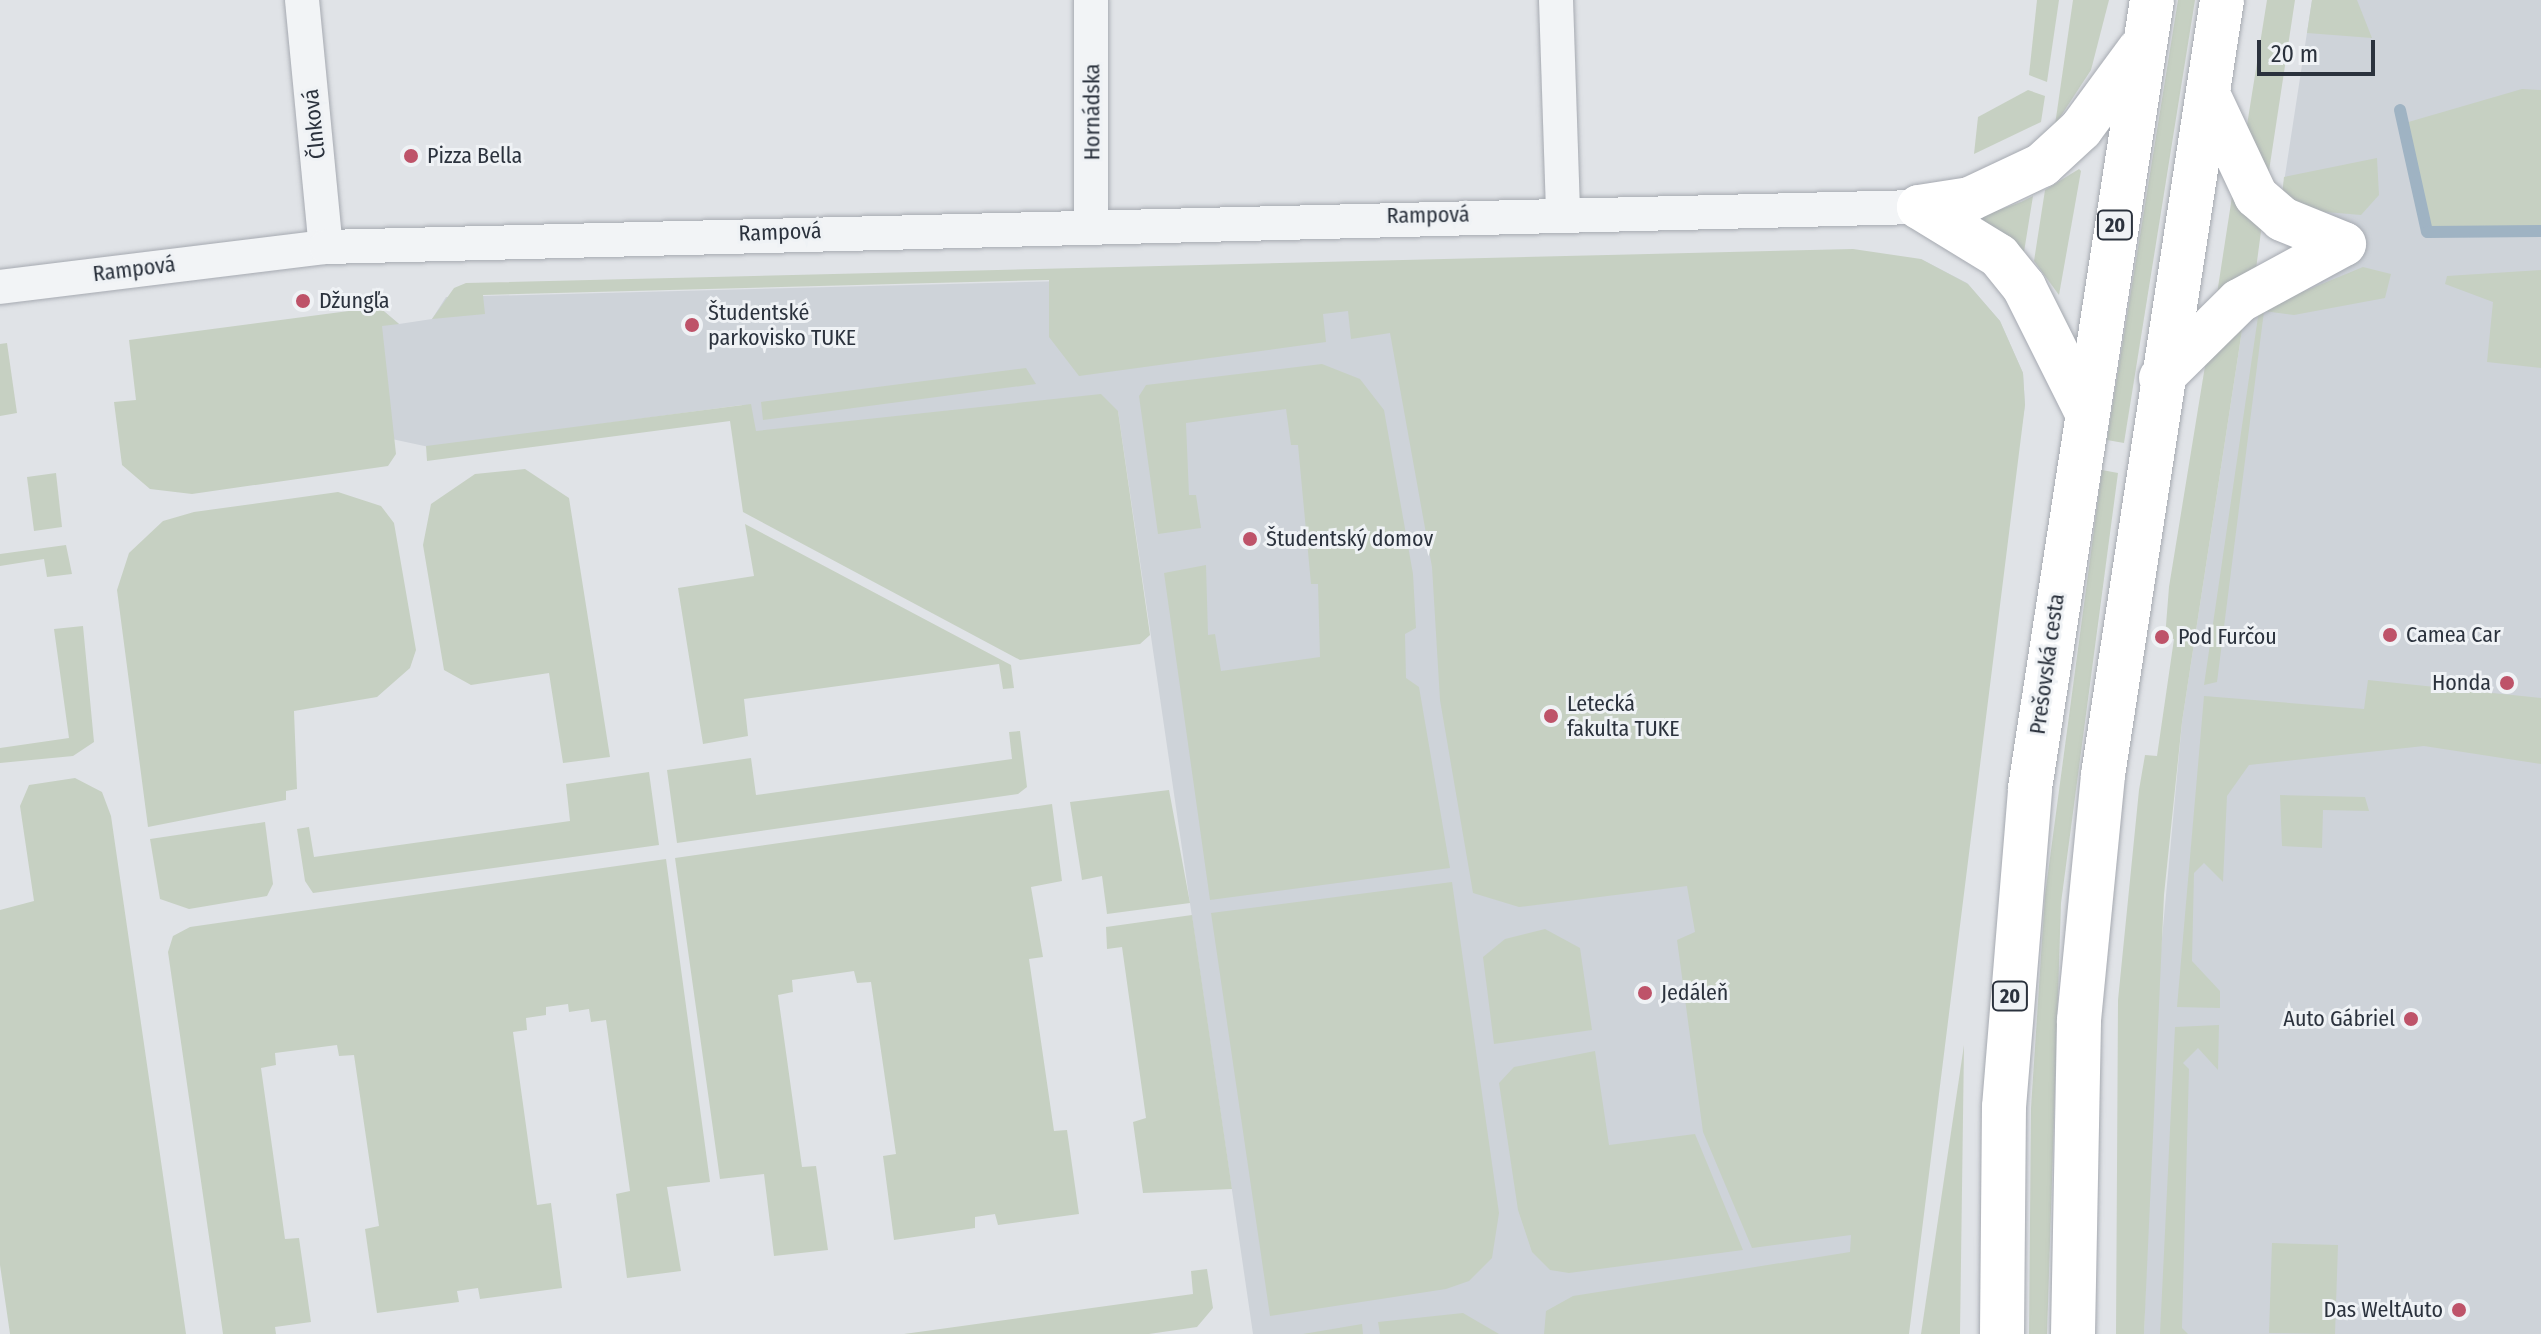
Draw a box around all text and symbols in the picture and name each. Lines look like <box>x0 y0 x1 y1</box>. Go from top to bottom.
scale bar <box>2261 24 2379 74</box>
text: 20 m <box>2271 40 2318 68</box>
street label: Hornádska <box>1079 64 1105 160</box>
street label: Člnková <box>297 88 331 160</box>
place label: Pizza Bella <box>427 143 522 169</box>
marker: Pizza Bella <box>402 147 420 165</box>
street label: Rampová <box>1386 201 1470 229</box>
road number: 20 <box>2095 209 2135 241</box>
street label: Rampová <box>738 217 822 247</box>
street label: Rampová <box>91 251 177 287</box>
place label: Džungľa <box>319 288 390 314</box>
marker: Džungľa <box>294 292 312 310</box>
place label: Študentské parkovisko TUKE <box>708 299 856 350</box>
marker: Študentské parkovisko TUKE <box>683 316 701 334</box>
place label: Študentský domov <box>1266 526 1433 552</box>
marker: Študentský domov <box>1241 530 1259 548</box>
street label: Prešovská cesta <box>2024 592 2070 736</box>
place label: Camea Car <box>2406 622 2501 648</box>
place label: Pod Furčou <box>2178 624 2277 650</box>
marker: Camea Car <box>2381 626 2399 644</box>
marker: Pod Furčou <box>2153 628 2171 646</box>
place label: Honda <box>2432 670 2491 696</box>
marker: Honda <box>2498 674 2516 692</box>
place label: Letecká fakulta TUKE <box>1567 690 1680 742</box>
marker: Letecká fakulta TUKE <box>1542 707 1560 725</box>
place label: Jedáleň <box>1661 980 1728 1006</box>
road number: 20 <box>1990 980 2030 1012</box>
marker: Jedáleň <box>1636 984 1654 1002</box>
place label: Auto Gábriel <box>2283 1006 2395 1032</box>
marker: Auto Gábriel <box>2402 1010 2420 1028</box>
place label: Das WeltAuto <box>2324 1297 2443 1323</box>
marker: Das WeltAuto <box>2450 1301 2468 1319</box>

